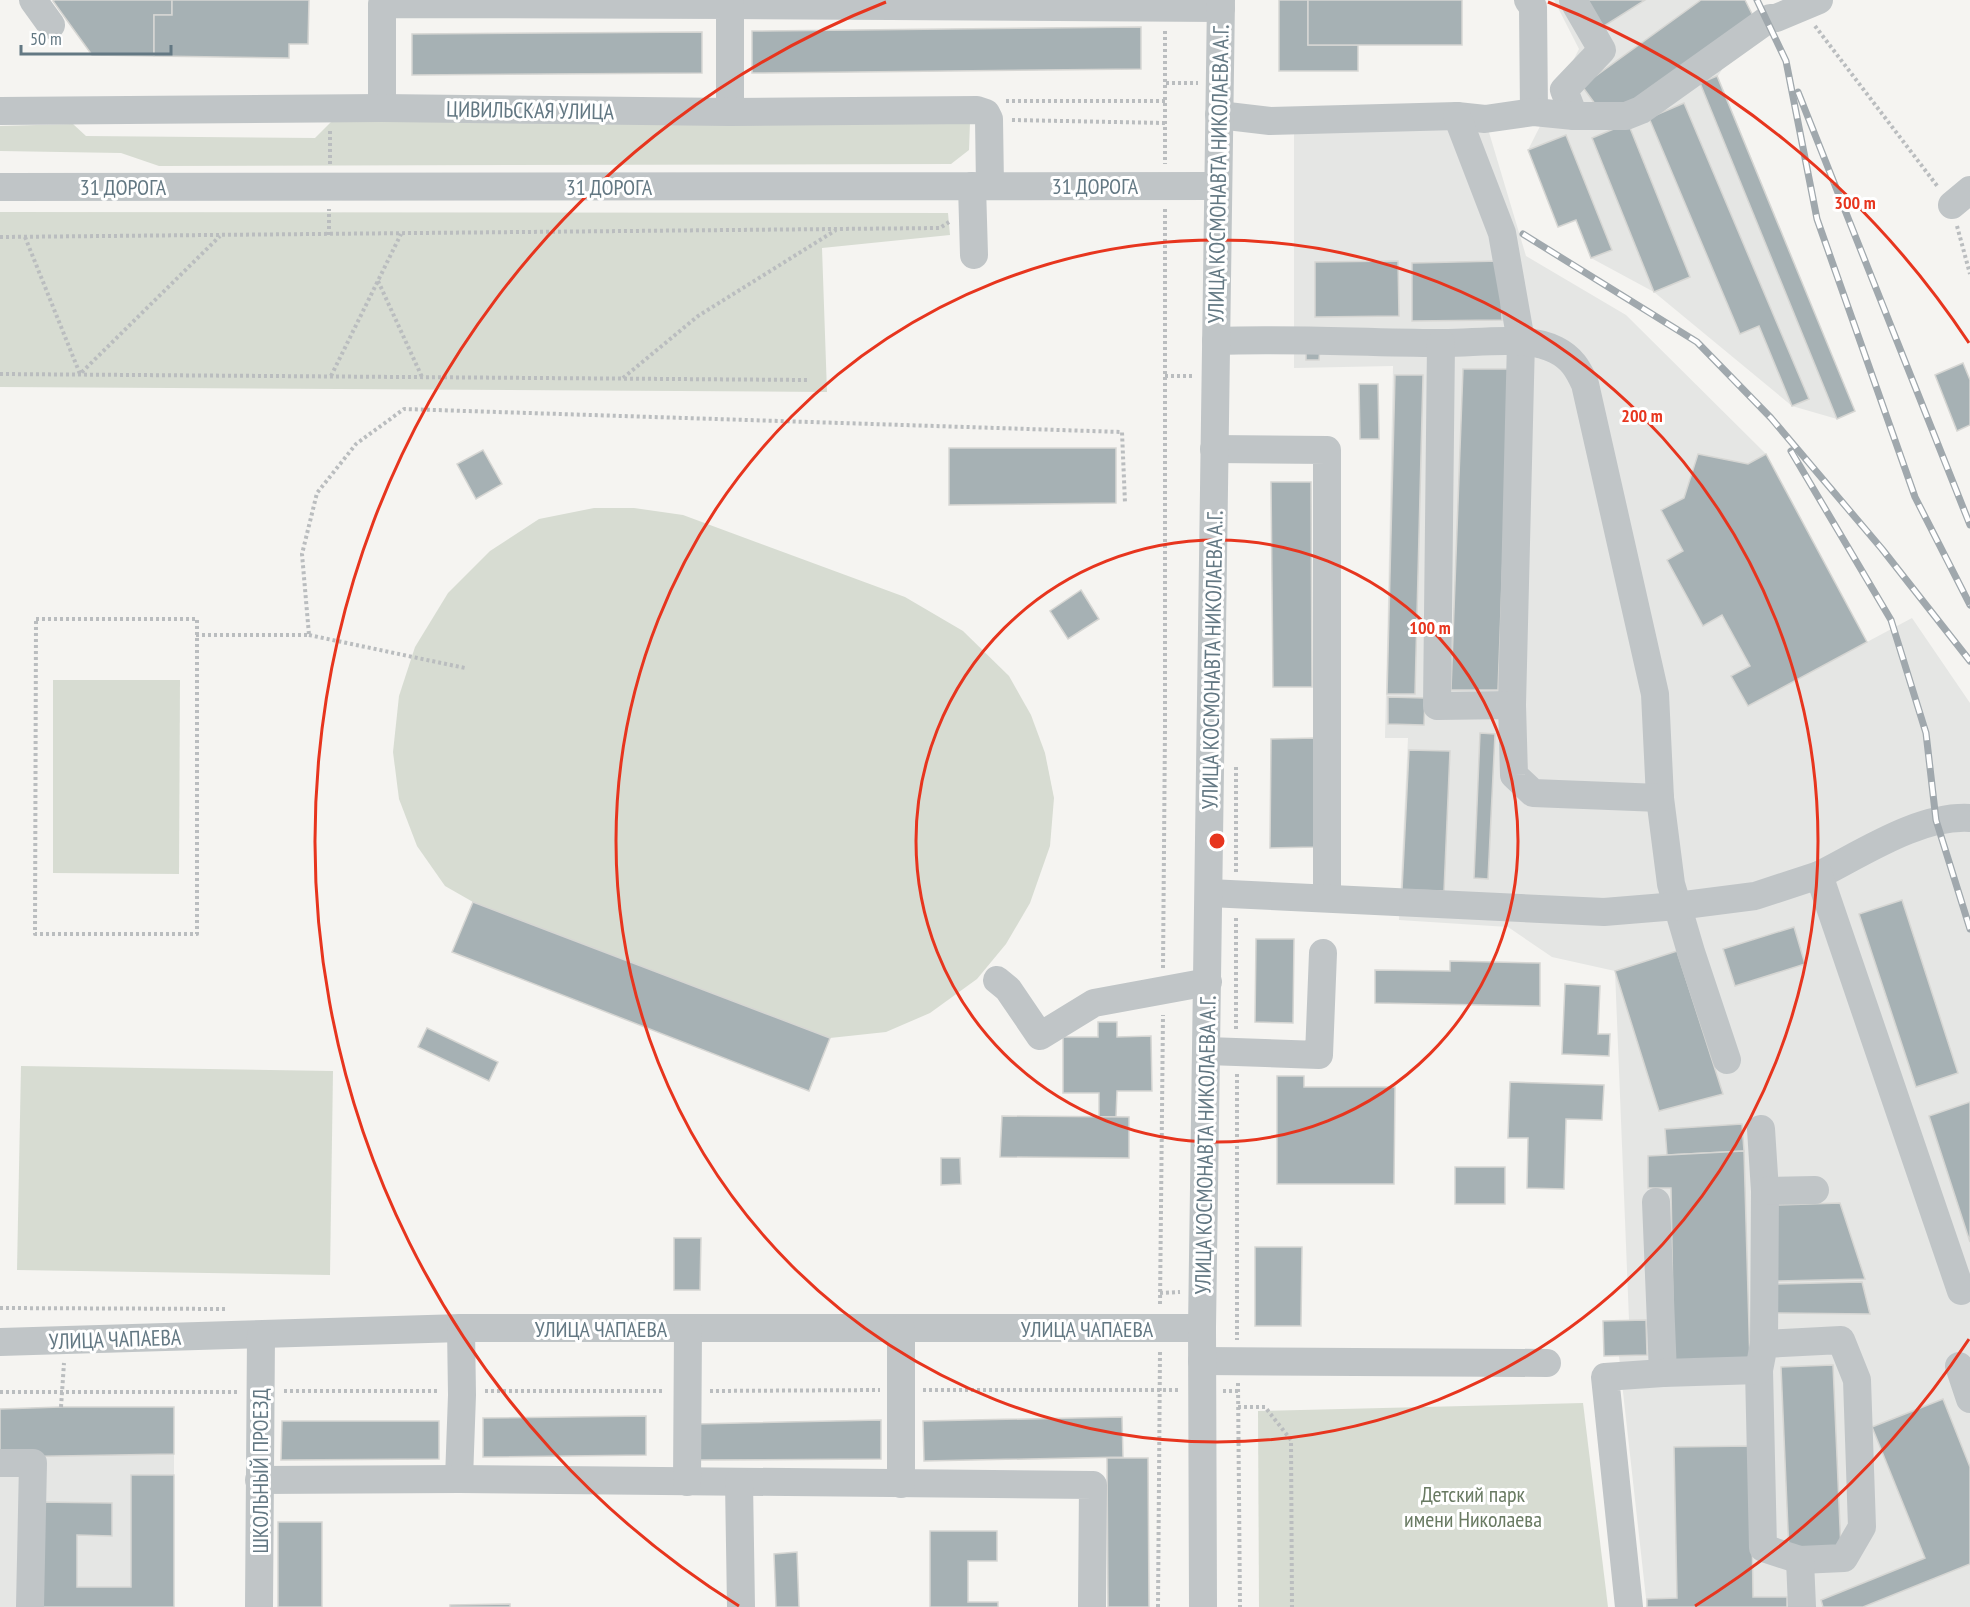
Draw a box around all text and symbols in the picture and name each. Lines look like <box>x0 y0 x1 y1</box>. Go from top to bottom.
scale bar <box>21 18 171 56</box>
street label: УЛИЦА КОСМОНАВТА НИКОЛАЕВА А.Г. <box>1201 24 1235 324</box>
text: 50 m <box>30 27 62 50</box>
street label: ЦИВИЛЬСКАЯ УЛИЦА <box>446 95 615 125</box>
street label: 31 ДОРОГА <box>1052 172 1139 200</box>
street label: 31 ДОРОГА <box>80 173 167 201</box>
street label: 31 ДОРОГА <box>566 173 653 201</box>
text: 300 m <box>1834 191 1876 214</box>
text: 200 m <box>1621 404 1663 427</box>
street label: УЛИЦА КОСМОНАВТА НИКОЛАЕВА А.Г. <box>1195 510 1229 810</box>
text: 100 m <box>1409 616 1451 639</box>
centre of rings <box>1207 831 1227 851</box>
street label: УЛИЦА КОСМОНАВТА НИКОЛАЕВА А.Г. <box>1188 995 1222 1295</box>
street label: УЛИЦА ЧАПАЕВА <box>535 1315 668 1343</box>
street label: УЛИЦА ЧАПАЕВА <box>1021 1315 1154 1343</box>
street label: УЛИЦА ЧАПАЕВА <box>48 1323 182 1355</box>
street label: ШКОЛЬНЫЙ ПРОЕЗД <box>246 1388 274 1554</box>
park label: Детский парк имени Николаева <box>1404 1480 1542 1533</box>

